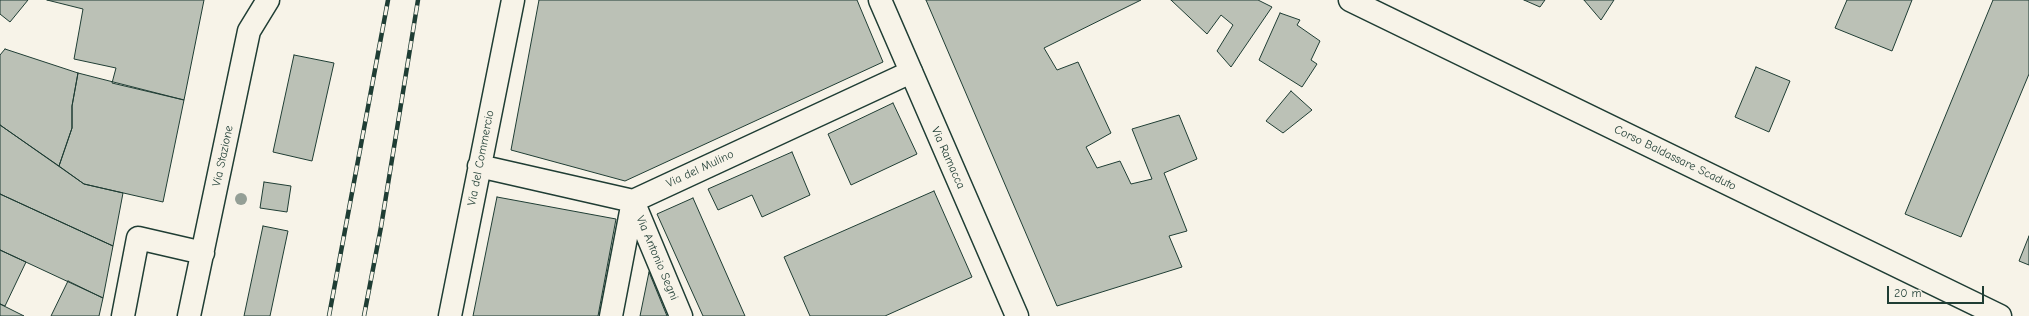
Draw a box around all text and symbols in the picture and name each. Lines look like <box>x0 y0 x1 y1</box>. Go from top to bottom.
street label: Via del Commercio <box>465 109 497 207</box>
street label: Corso Baldassare Scaduto <box>1612 122 1738 194</box>
street label: Via Stazione <box>209 124 237 188</box>
street label: Via Ramacca <box>928 125 968 191</box>
street label: Via del Mulino <box>664 147 736 191</box>
street label: Via Antonio Segni <box>633 214 681 302</box>
scale bar <box>1889 278 1986 304</box>
text: 20 m <box>1894 286 1922 300</box>

